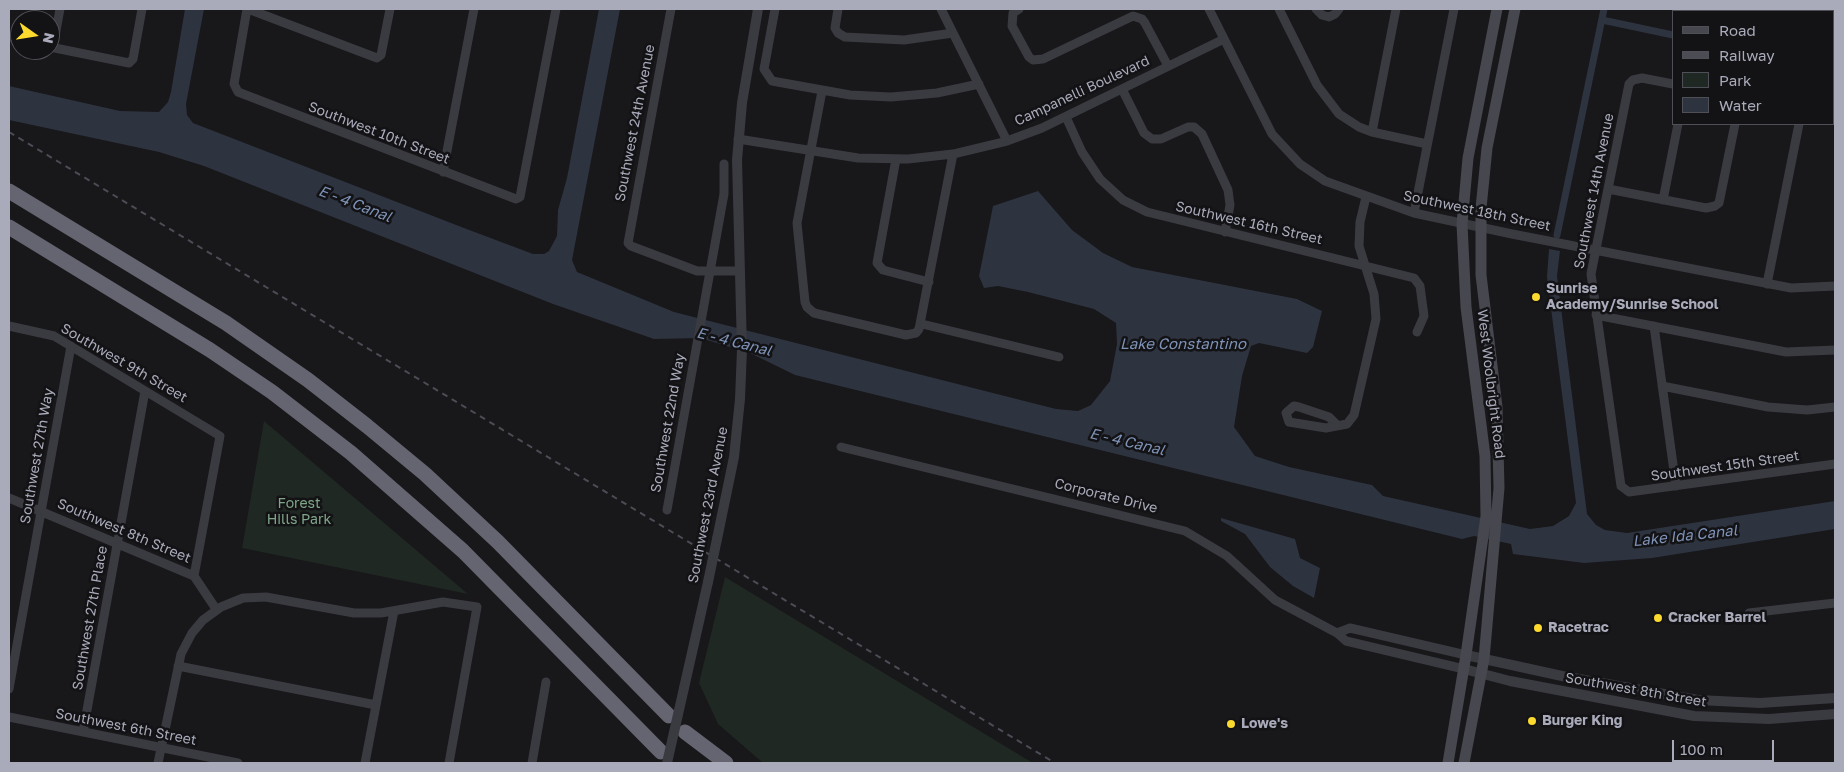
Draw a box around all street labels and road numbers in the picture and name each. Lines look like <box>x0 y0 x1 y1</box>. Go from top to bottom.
street label: Southwest 24th Avenue <box>612 43 658 203</box>
street label: Campanelli Boulevard <box>1012 52 1152 130</box>
street label: Southwest 10th Street <box>306 98 452 168</box>
street label: Southwest 14th Avenue <box>1571 112 1617 270</box>
street label: Southwest 18th Street <box>1402 187 1552 235</box>
street label: Southwest 16th Street <box>1174 198 1324 248</box>
street label: West Woolbright Road <box>1474 309 1508 459</box>
street label: Southwest 9th Street <box>58 320 190 406</box>
street label: Southwest 22nd Way <box>647 352 689 494</box>
street label: Southwest 27th Way <box>17 387 57 525</box>
street label: Southwest 23rd Avenue <box>685 425 731 585</box>
street label: Southwest 15th Street <box>1650 447 1800 485</box>
street label: Corporate Drive <box>1053 475 1159 517</box>
street label: Southwest 8th Street <box>55 495 193 567</box>
street label: Southwest 27th Place <box>69 545 111 691</box>
street label: Southwest 8th Street <box>1564 669 1708 711</box>
street label: Southwest 6th Street <box>54 705 198 749</box>

